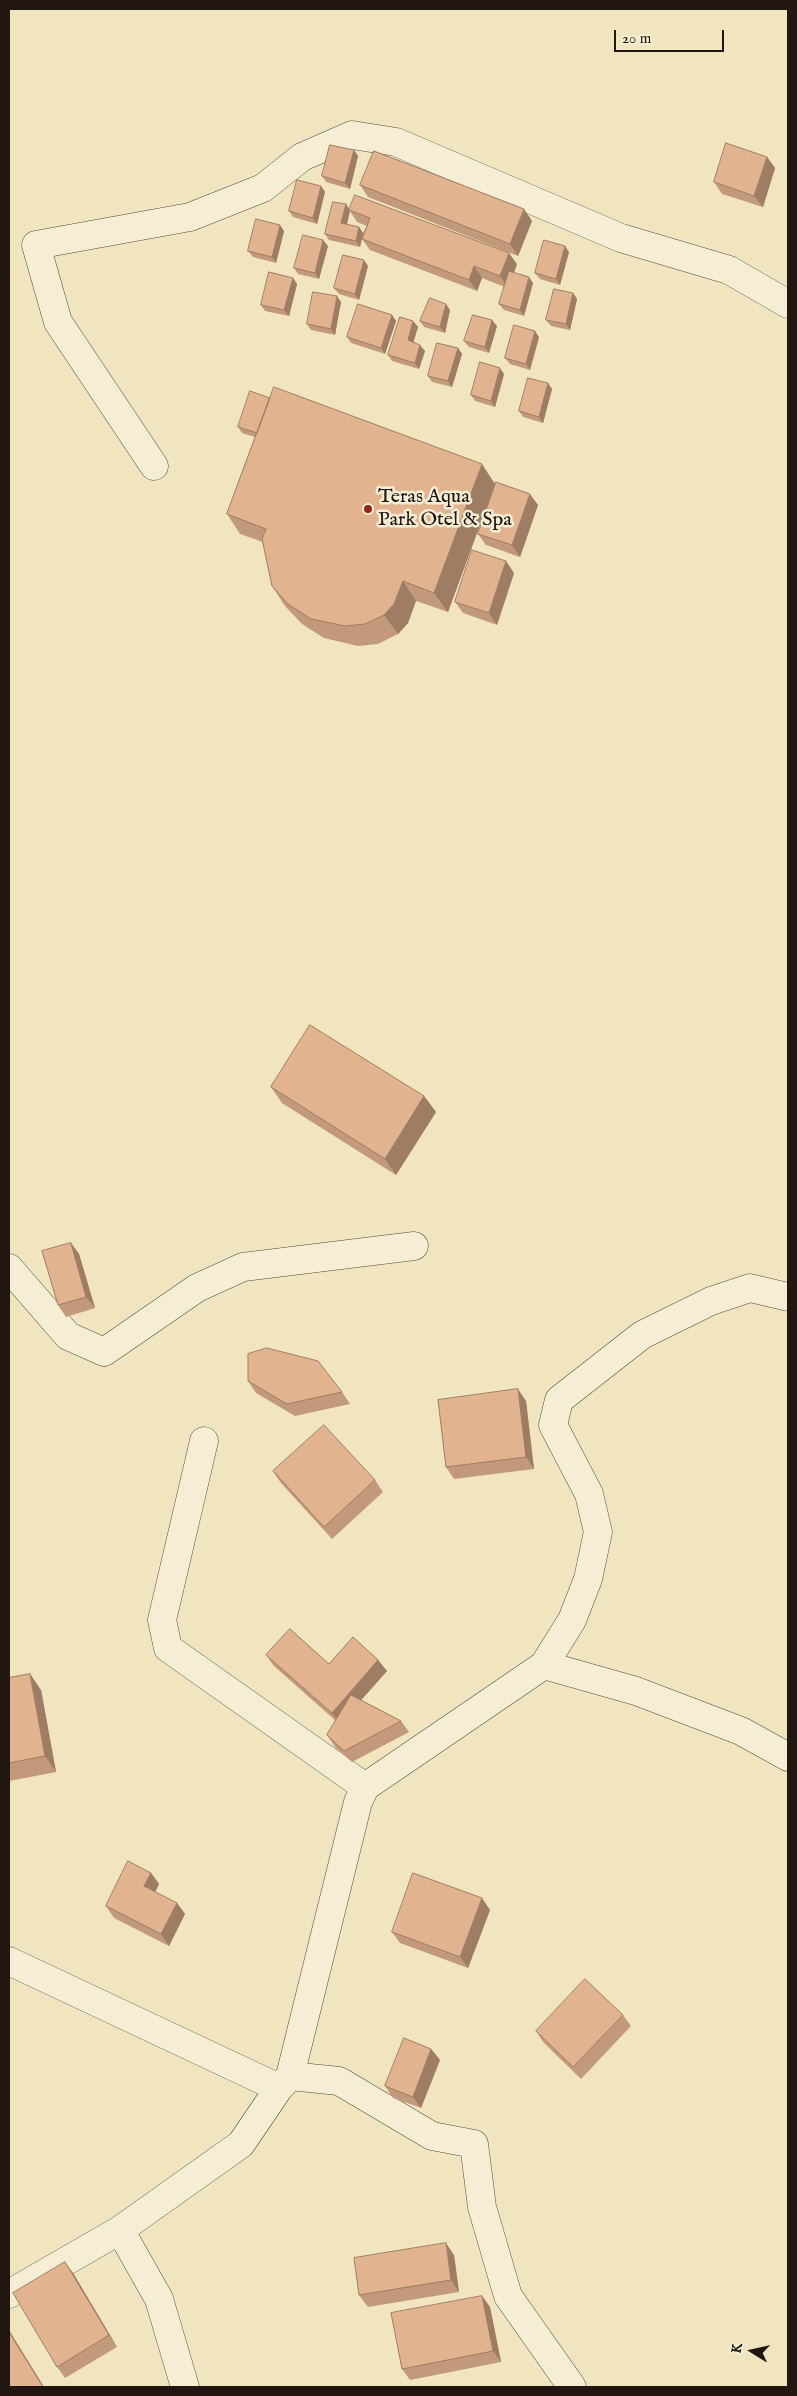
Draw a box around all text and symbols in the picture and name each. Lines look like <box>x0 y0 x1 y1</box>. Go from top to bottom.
scale bar <box>617 20 727 52</box>
text: 20 m <box>622 29 651 48</box>
place label: Teras Aqua Park Otel & Spa <box>378 486 512 533</box>
marker: Teras Aqua Park Otel & Spa <box>362 503 374 515</box>
north arrow <box>727 2326 777 2376</box>
text: K <box>727 2342 747 2355</box>

